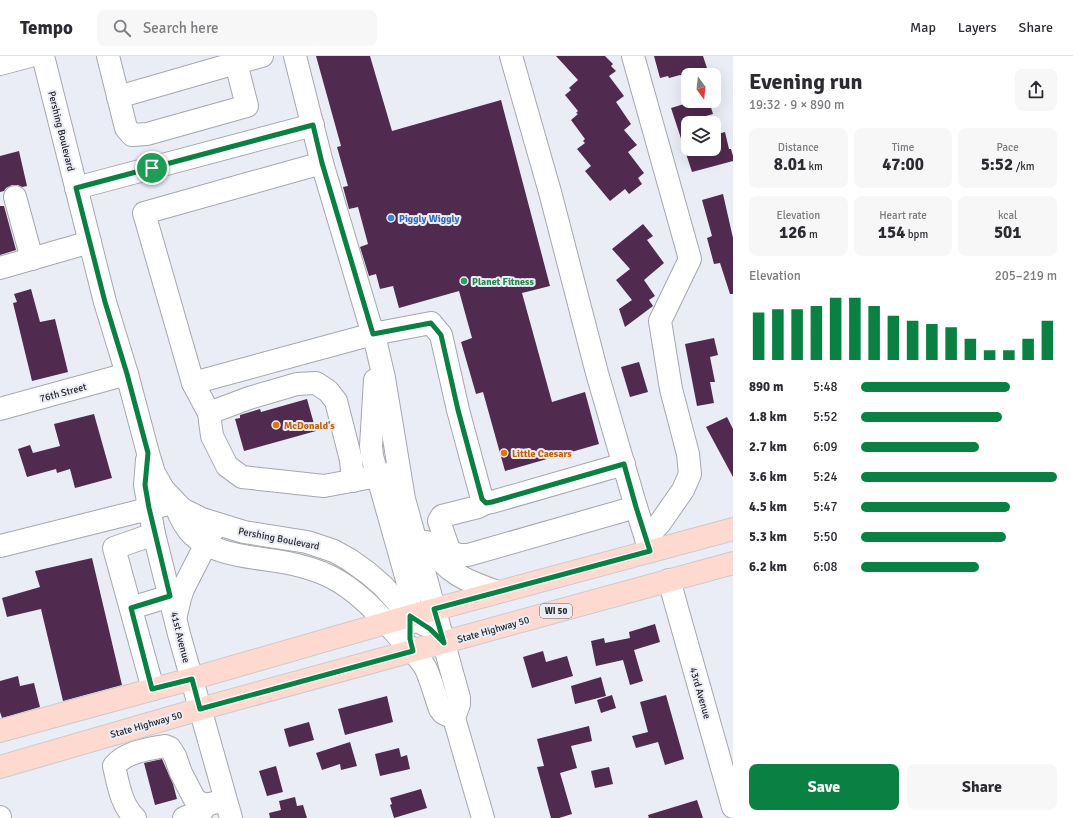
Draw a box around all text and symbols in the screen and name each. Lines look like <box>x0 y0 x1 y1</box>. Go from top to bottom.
search box <box>97 10 377 46</box>
text: Tempo <box>20 16 73 40</box>
icon: search <box>111 17 133 39</box>
text: Search here <box>143 19 219 37</box>
text: Map <box>910 19 936 36</box>
text: Layers <box>958 19 997 36</box>
text: Share <box>1019 19 1053 36</box>
north arrow <box>681 68 721 108</box>
map controls <box>681 68 721 156</box>
text: Evening run <box>749 68 863 95</box>
button: share <box>1015 69 1057 111</box>
street label: Pershing Boulevard <box>45 90 77 173</box>
text: 19:32 · 9 × 890 m <box>749 97 844 113</box>
button: layers <box>681 116 721 156</box>
text: Distance <box>778 141 819 154</box>
text: Time <box>892 141 914 154</box>
text: Pace <box>997 141 1019 154</box>
pin <box>135 151 169 185</box>
text: 8.01 <box>774 154 806 175</box>
text: 47:00 <box>882 154 924 175</box>
text: 5:52 <box>981 154 1013 175</box>
icon: arrive <box>141 157 163 179</box>
text: km <box>806 160 823 173</box>
text: /km <box>1013 160 1035 173</box>
text: Elevation <box>776 209 820 222</box>
text: Heart rate <box>879 209 927 222</box>
text: kcal <box>998 209 1017 222</box>
marker: Piggly Wiggly <box>386 213 396 223</box>
place label: Piggly Wiggly <box>399 213 460 225</box>
text: 126 <box>779 222 807 243</box>
text: 154 <box>878 222 905 243</box>
text: 501 <box>994 222 1021 243</box>
text: m <box>807 228 818 241</box>
text: bpm <box>905 228 928 241</box>
text: Elevation <box>749 268 801 284</box>
text: 205–219 m <box>995 268 1057 284</box>
marker: Planet Fitness <box>459 276 469 286</box>
place label: Planet Fitness <box>472 276 534 288</box>
text: 890 m <box>749 379 783 395</box>
text: 5:48 <box>813 379 838 395</box>
street label: 76th Street <box>39 381 88 405</box>
text: 1.8 km <box>749 409 787 425</box>
text: 5:52 <box>813 409 838 425</box>
marker: McDonald's <box>271 420 281 430</box>
place label: McDonald's <box>284 420 335 432</box>
text: 2.7 km <box>749 439 787 455</box>
text: 6:09 <box>813 439 838 455</box>
marker: Little Caesars <box>499 448 509 458</box>
place label: Little Caesars <box>512 448 572 460</box>
text: 3.6 km <box>749 469 787 485</box>
text: 5:24 <box>813 469 838 485</box>
text: 4.5 km <box>749 499 787 515</box>
text: 5:47 <box>813 499 838 515</box>
street label: Pershing Boulevard <box>237 525 320 553</box>
text: 5.3 km <box>749 529 787 545</box>
text: 5:50 <box>813 529 838 545</box>
text: 6.2 km <box>749 559 787 575</box>
text: 6:08 <box>813 559 838 575</box>
road number: WI 50 <box>540 604 572 618</box>
street label: 41st Avenue <box>168 610 192 664</box>
street label: State Highway 50 <box>456 614 531 646</box>
street label: 43rd Avenue <box>687 666 713 720</box>
street label: State Highway 50 <box>109 709 184 741</box>
button: Save <box>749 764 899 810</box>
button: Share <box>907 764 1057 810</box>

